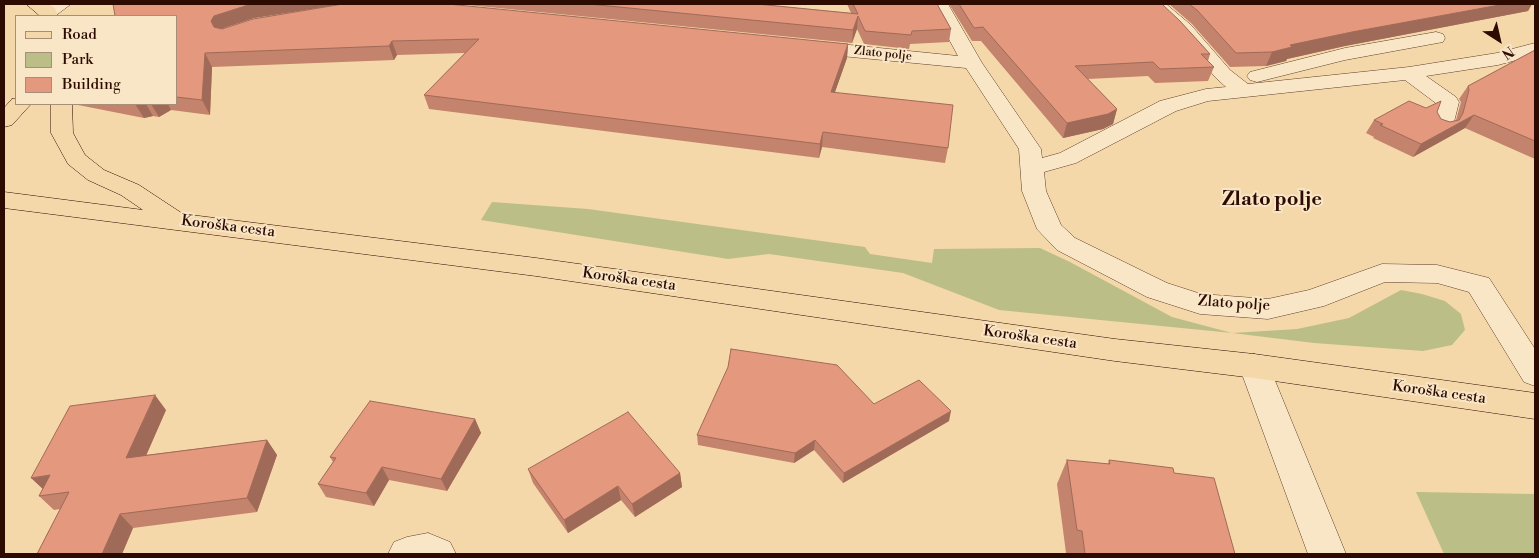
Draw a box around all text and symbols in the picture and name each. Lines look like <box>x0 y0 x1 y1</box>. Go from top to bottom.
legend <box>15 15 178 105</box>
north arrow <box>1474 15 1524 65</box>
text: Road <box>62 25 97 44</box>
text: N <box>1498 42 1517 63</box>
street label: Zlato polje <box>853 44 913 64</box>
text: Park <box>62 50 93 69</box>
text: Building <box>62 75 121 94</box>
district label: Zlato polje <box>1222 188 1322 212</box>
street label: Koroška cesta <box>180 212 276 242</box>
street label: Koroška cesta <box>581 265 677 295</box>
street label: Zlato polje <box>1197 292 1271 316</box>
street label: Koroška cesta <box>982 323 1078 353</box>
street label: Koroška cesta <box>1391 378 1487 408</box>

